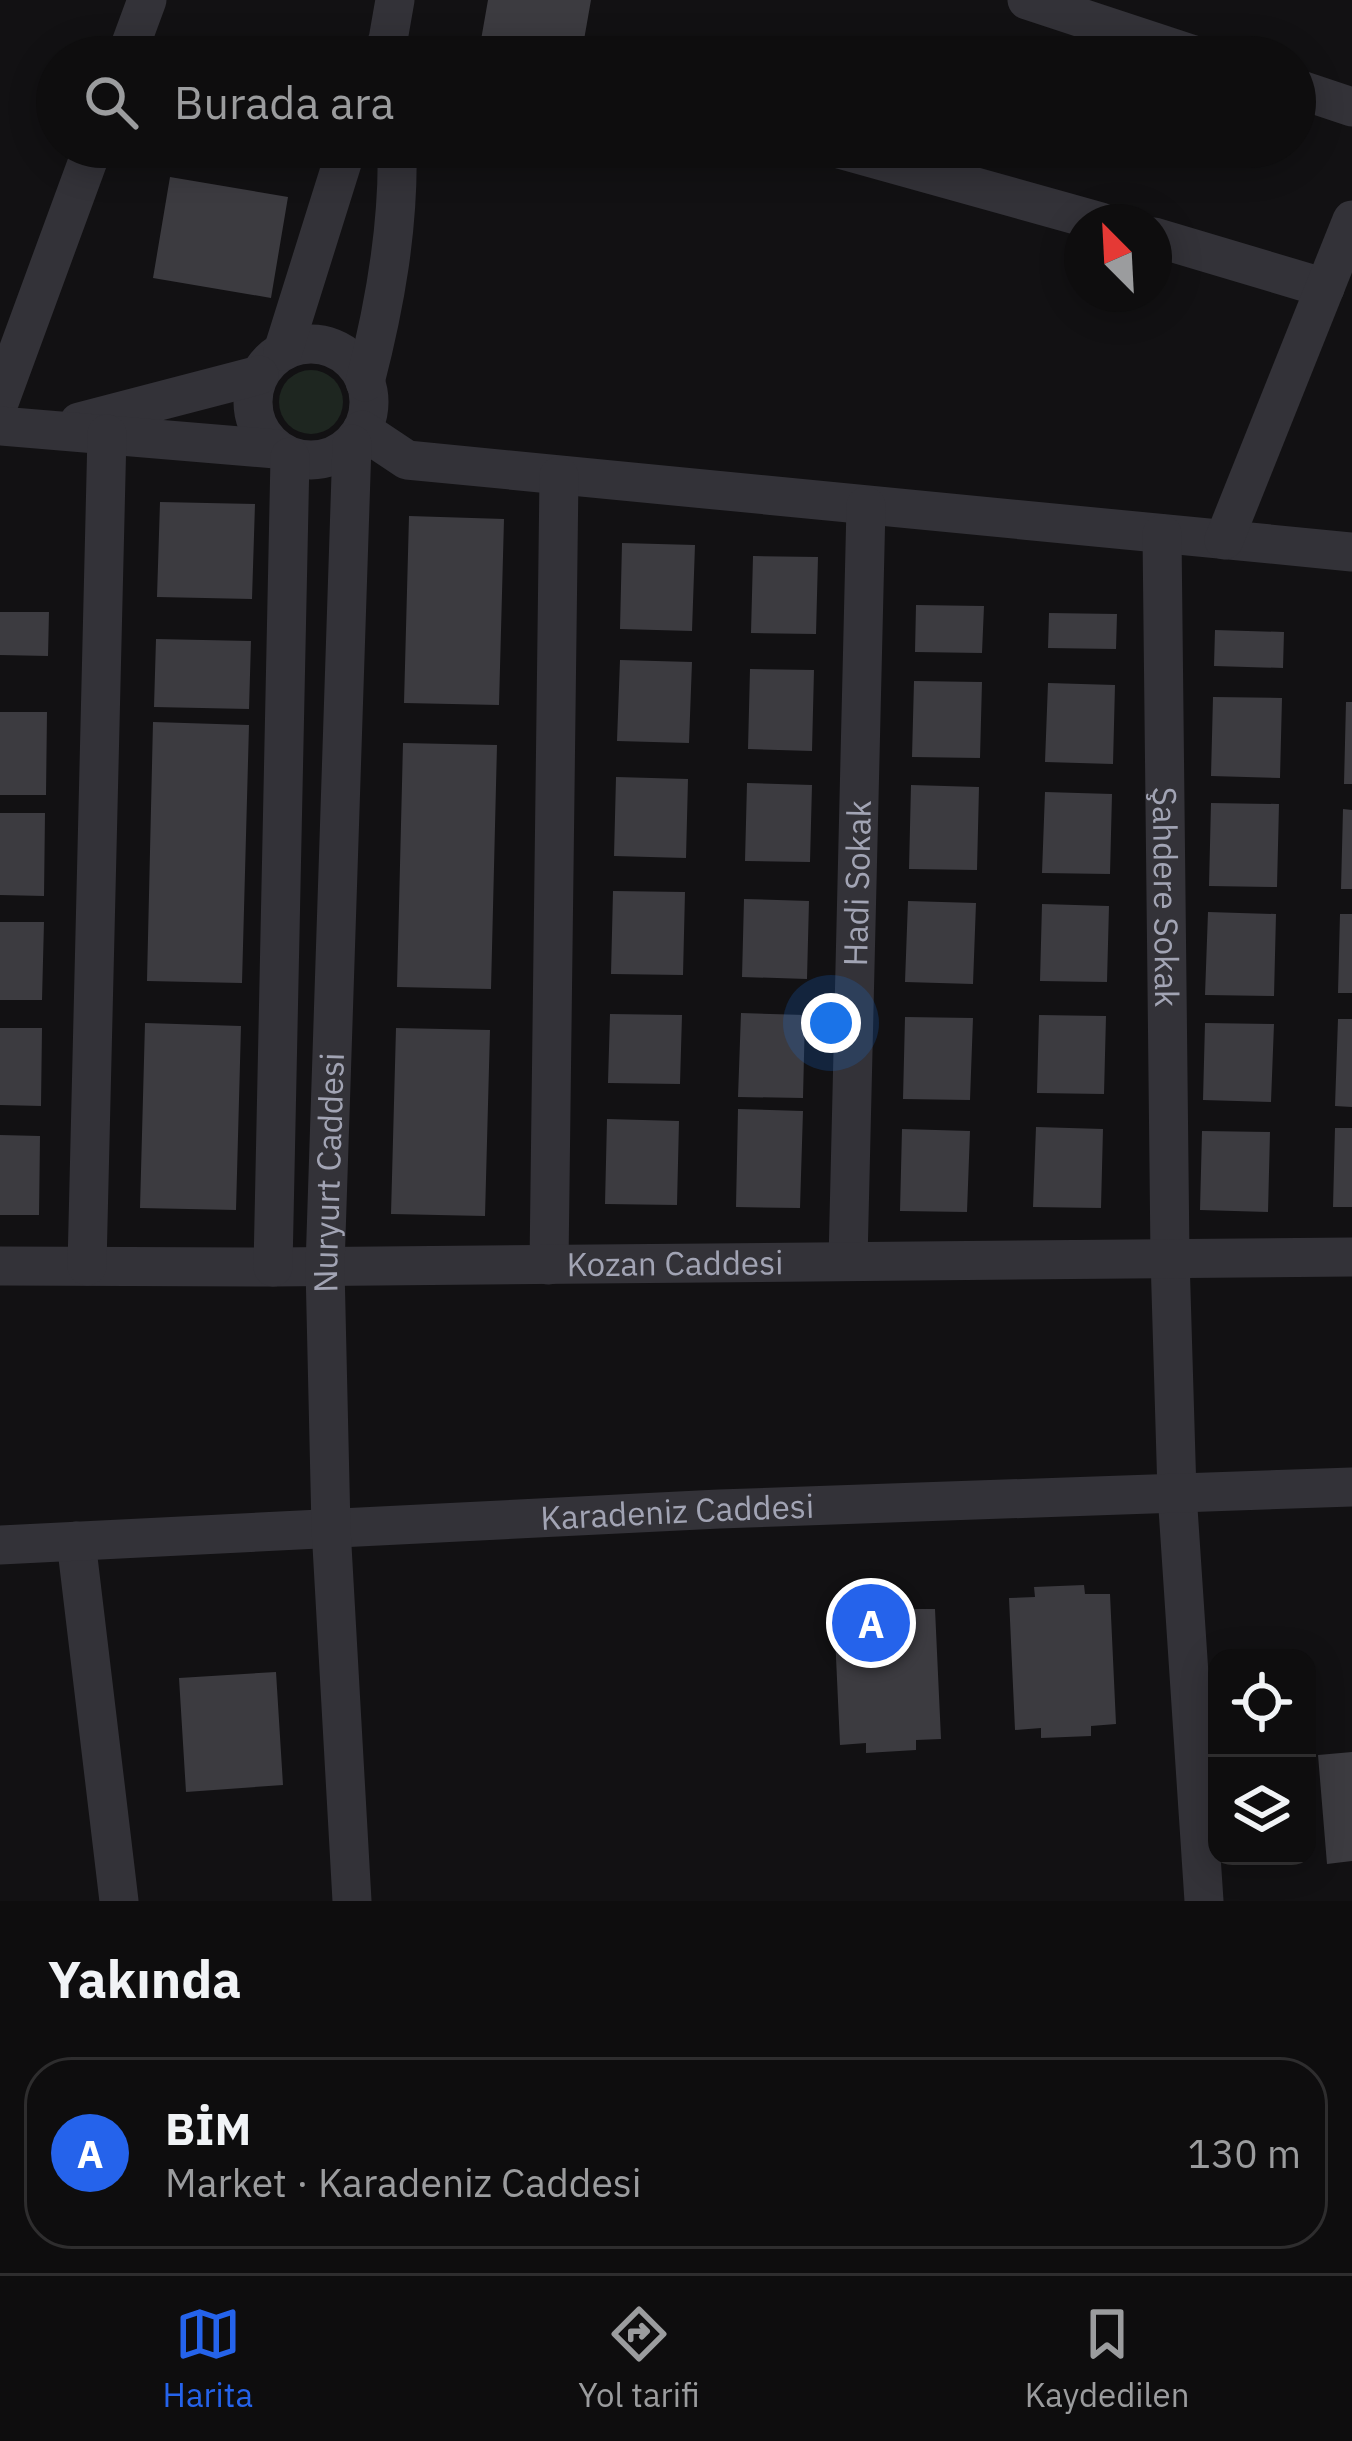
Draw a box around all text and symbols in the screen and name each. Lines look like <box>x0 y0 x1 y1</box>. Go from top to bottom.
search box <box>36 36 1316 168</box>
icon: search <box>78 69 144 135</box>
text: Burada ara <box>174 73 394 131</box>
north arrow <box>1064 204 1172 312</box>
street label: Şahdere Sokak <box>1144 786 1189 1008</box>
street label: Hadi Sokak <box>833 800 880 967</box>
your location <box>801 993 861 1053</box>
street label: Nuryurt Caddesi <box>303 1052 353 1293</box>
street label: Kozan Caddesi <box>566 1240 784 1285</box>
street label: Karadeniz Caddesi <box>539 1484 815 1539</box>
pin: A <box>832 1578 910 1668</box>
map controls <box>1208 1649 1316 1865</box>
button: locate <box>1208 1649 1316 1757</box>
button: layers <box>1208 1757 1316 1865</box>
text: Yakında <box>48 1946 241 2012</box>
text: BİM <box>165 2099 251 2157</box>
text: A <box>77 2128 103 2179</box>
text: 130 m <box>1188 2128 1301 2179</box>
text: Market · Karadeniz Caddesi <box>165 2157 642 2208</box>
tab: Harita <box>163 2301 253 2416</box>
tab: Yol tarifi <box>578 2301 700 2416</box>
tab: Kaydedilen <box>1025 2301 1189 2416</box>

